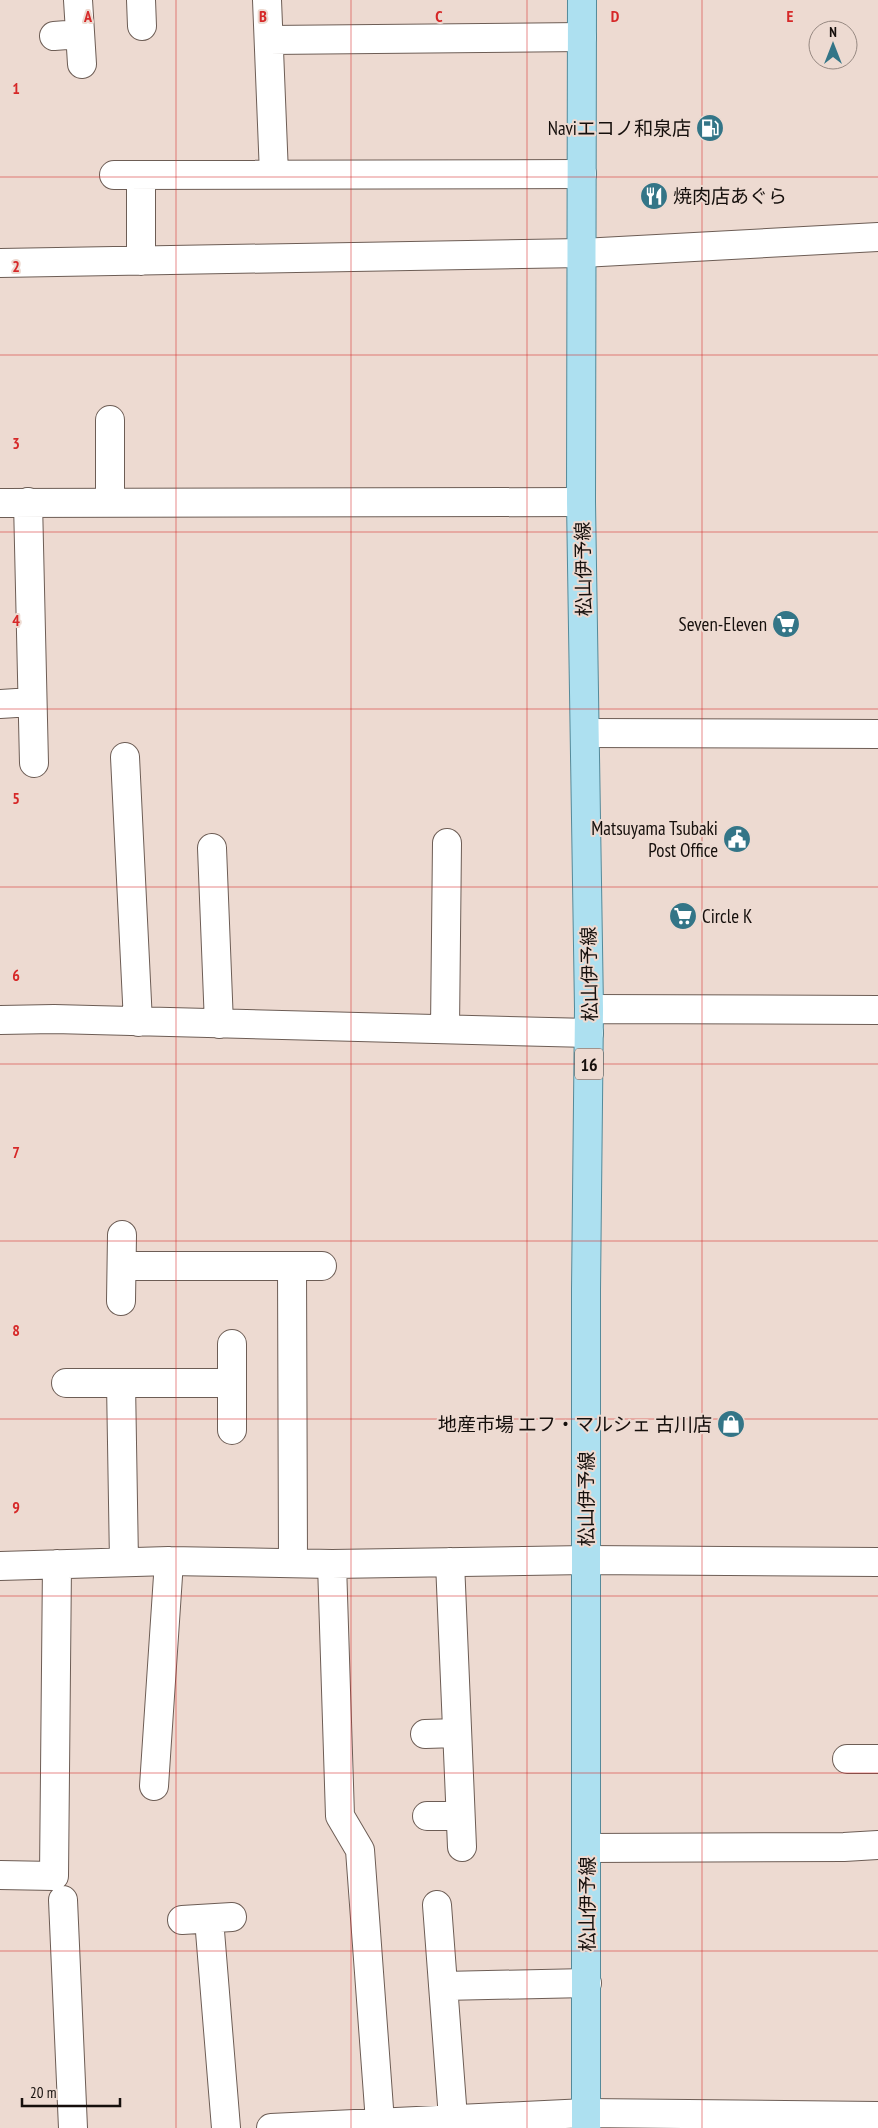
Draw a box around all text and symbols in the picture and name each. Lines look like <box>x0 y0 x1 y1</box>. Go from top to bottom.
text: A <box>83 6 93 26</box>
text: B <box>259 6 267 26</box>
text: C <box>435 6 443 26</box>
text: D <box>611 6 620 26</box>
text: E <box>787 6 794 26</box>
north arrow <box>808 20 858 70</box>
text: N <box>829 23 837 41</box>
text: 1 <box>12 78 20 98</box>
fuel station icon: Naviエコノ和泉店 <box>695 113 725 143</box>
place label: Naviエコノ和泉店 <box>548 116 691 140</box>
restaurant icon: 焼肉店あぐら <box>639 181 669 211</box>
place label: 焼肉店あぐら <box>673 184 787 208</box>
text: 2 <box>12 256 20 276</box>
text: 3 <box>12 433 20 453</box>
street label: 松山伊予線 <box>570 521 596 617</box>
supermarket icon: Seven-Eleven <box>771 609 801 639</box>
text: 4 <box>12 610 20 630</box>
place label: Seven-Eleven <box>679 612 767 636</box>
text: 5 <box>12 788 20 808</box>
place label: Matsuyama Tsubaki Post Office <box>591 816 718 862</box>
public building icon: Matsuyama Tsubaki Post Office <box>722 824 752 854</box>
supermarket icon: Circle K <box>668 901 698 931</box>
place label: Circle K <box>702 904 752 928</box>
street label: 松山伊予線 <box>576 926 602 1022</box>
text: 6 <box>12 965 20 985</box>
road number: 16 <box>575 1048 603 1080</box>
text: 7 <box>12 1142 20 1162</box>
text: 8 <box>12 1320 20 1340</box>
shop icon: 地産市場 エフ・マルシェ 古川店 <box>716 1409 746 1439</box>
place label: 地産市場 エフ・マルシェ 古川店 <box>438 1412 712 1436</box>
street label: 松山伊予線 <box>574 1451 598 1547</box>
text: 9 <box>12 1497 20 1517</box>
street label: 松山伊予線 <box>575 1856 599 1952</box>
scale bar <box>22 2076 120 2108</box>
text: 20 m <box>30 2083 56 2102</box>

